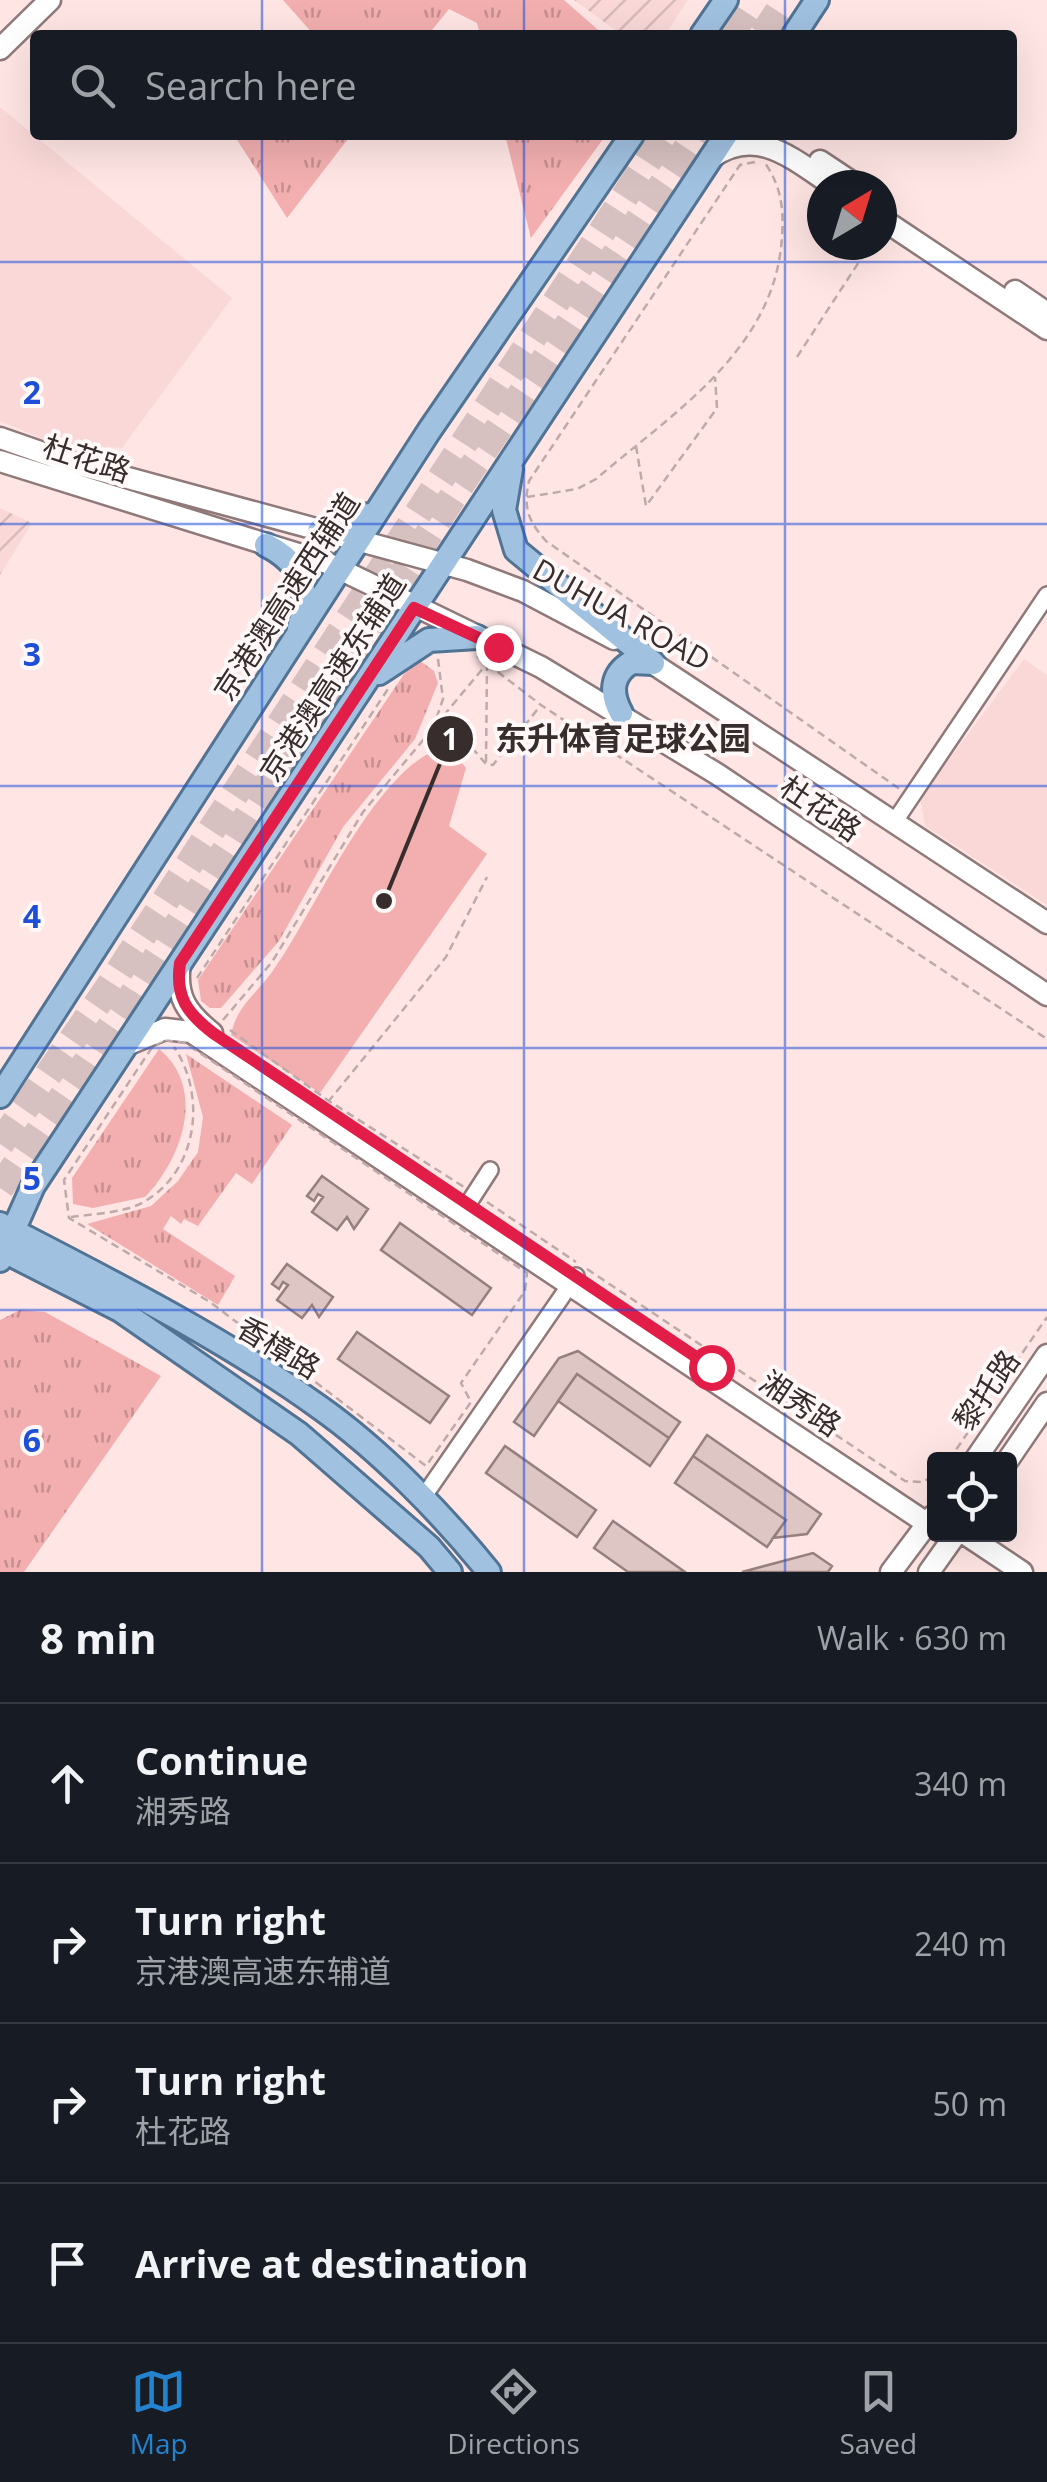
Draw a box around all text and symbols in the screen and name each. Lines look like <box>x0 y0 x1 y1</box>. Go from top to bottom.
search box <box>30 30 1017 140</box>
icon: search <box>65 58 120 113</box>
text: Search here <box>145 59 357 111</box>
north arrow <box>807 170 897 260</box>
text: 2 <box>23 370 41 413</box>
street label: 杜花路 <box>38 425 136 491</box>
street label: 京港澳高速西辅道 <box>203 484 369 708</box>
street label: DUHUA ROAD <box>526 548 718 680</box>
street label: 京港澳高速东辅道 <box>249 565 415 789</box>
route end <box>476 625 522 671</box>
text: 3 <box>23 632 41 675</box>
callout: 东升体育足球公园 <box>425 708 771 770</box>
text: 东升体育足球公园 <box>495 716 751 759</box>
text: 1 <box>441 718 459 759</box>
street label: 杜花路 <box>772 766 870 850</box>
text: 4 <box>23 894 41 937</box>
text: 5 <box>23 1156 41 1199</box>
street label: 香樟路 <box>230 1306 328 1388</box>
street label: 黎托路 <box>943 1341 1029 1439</box>
route start <box>689 1345 735 1391</box>
street label: 湘秀路 <box>752 1361 850 1445</box>
text: 6 <box>23 1418 41 1461</box>
map controls <box>927 1452 1017 1542</box>
button: locate <box>927 1452 1017 1542</box>
text: 8 min <box>40 1609 157 1666</box>
text: Walk · 630 m <box>817 1616 1007 1659</box>
text: Continue <box>135 1734 308 1786</box>
icon: ahead <box>40 1756 95 1811</box>
text: 340 m <box>914 1762 1007 1805</box>
text: 湘秀路 <box>135 1789 231 1832</box>
text: Turn right <box>135 1894 326 1946</box>
icon: right <box>40 1916 95 1971</box>
text: 240 m <box>914 1922 1007 1965</box>
text: 京港澳高速东辅道 <box>135 1949 391 1992</box>
text: Turn right <box>135 2054 326 2106</box>
icon: right <box>40 2076 95 2131</box>
text: 50 m <box>932 2082 1007 2125</box>
text: 杜花路 <box>135 2109 231 2152</box>
icon: arrive <box>40 2236 95 2291</box>
text: Arrive at destination <box>135 2237 529 2289</box>
tab: Map <box>130 2364 188 2462</box>
tab: Directions <box>447 2364 580 2462</box>
tab: Saved <box>839 2364 917 2462</box>

